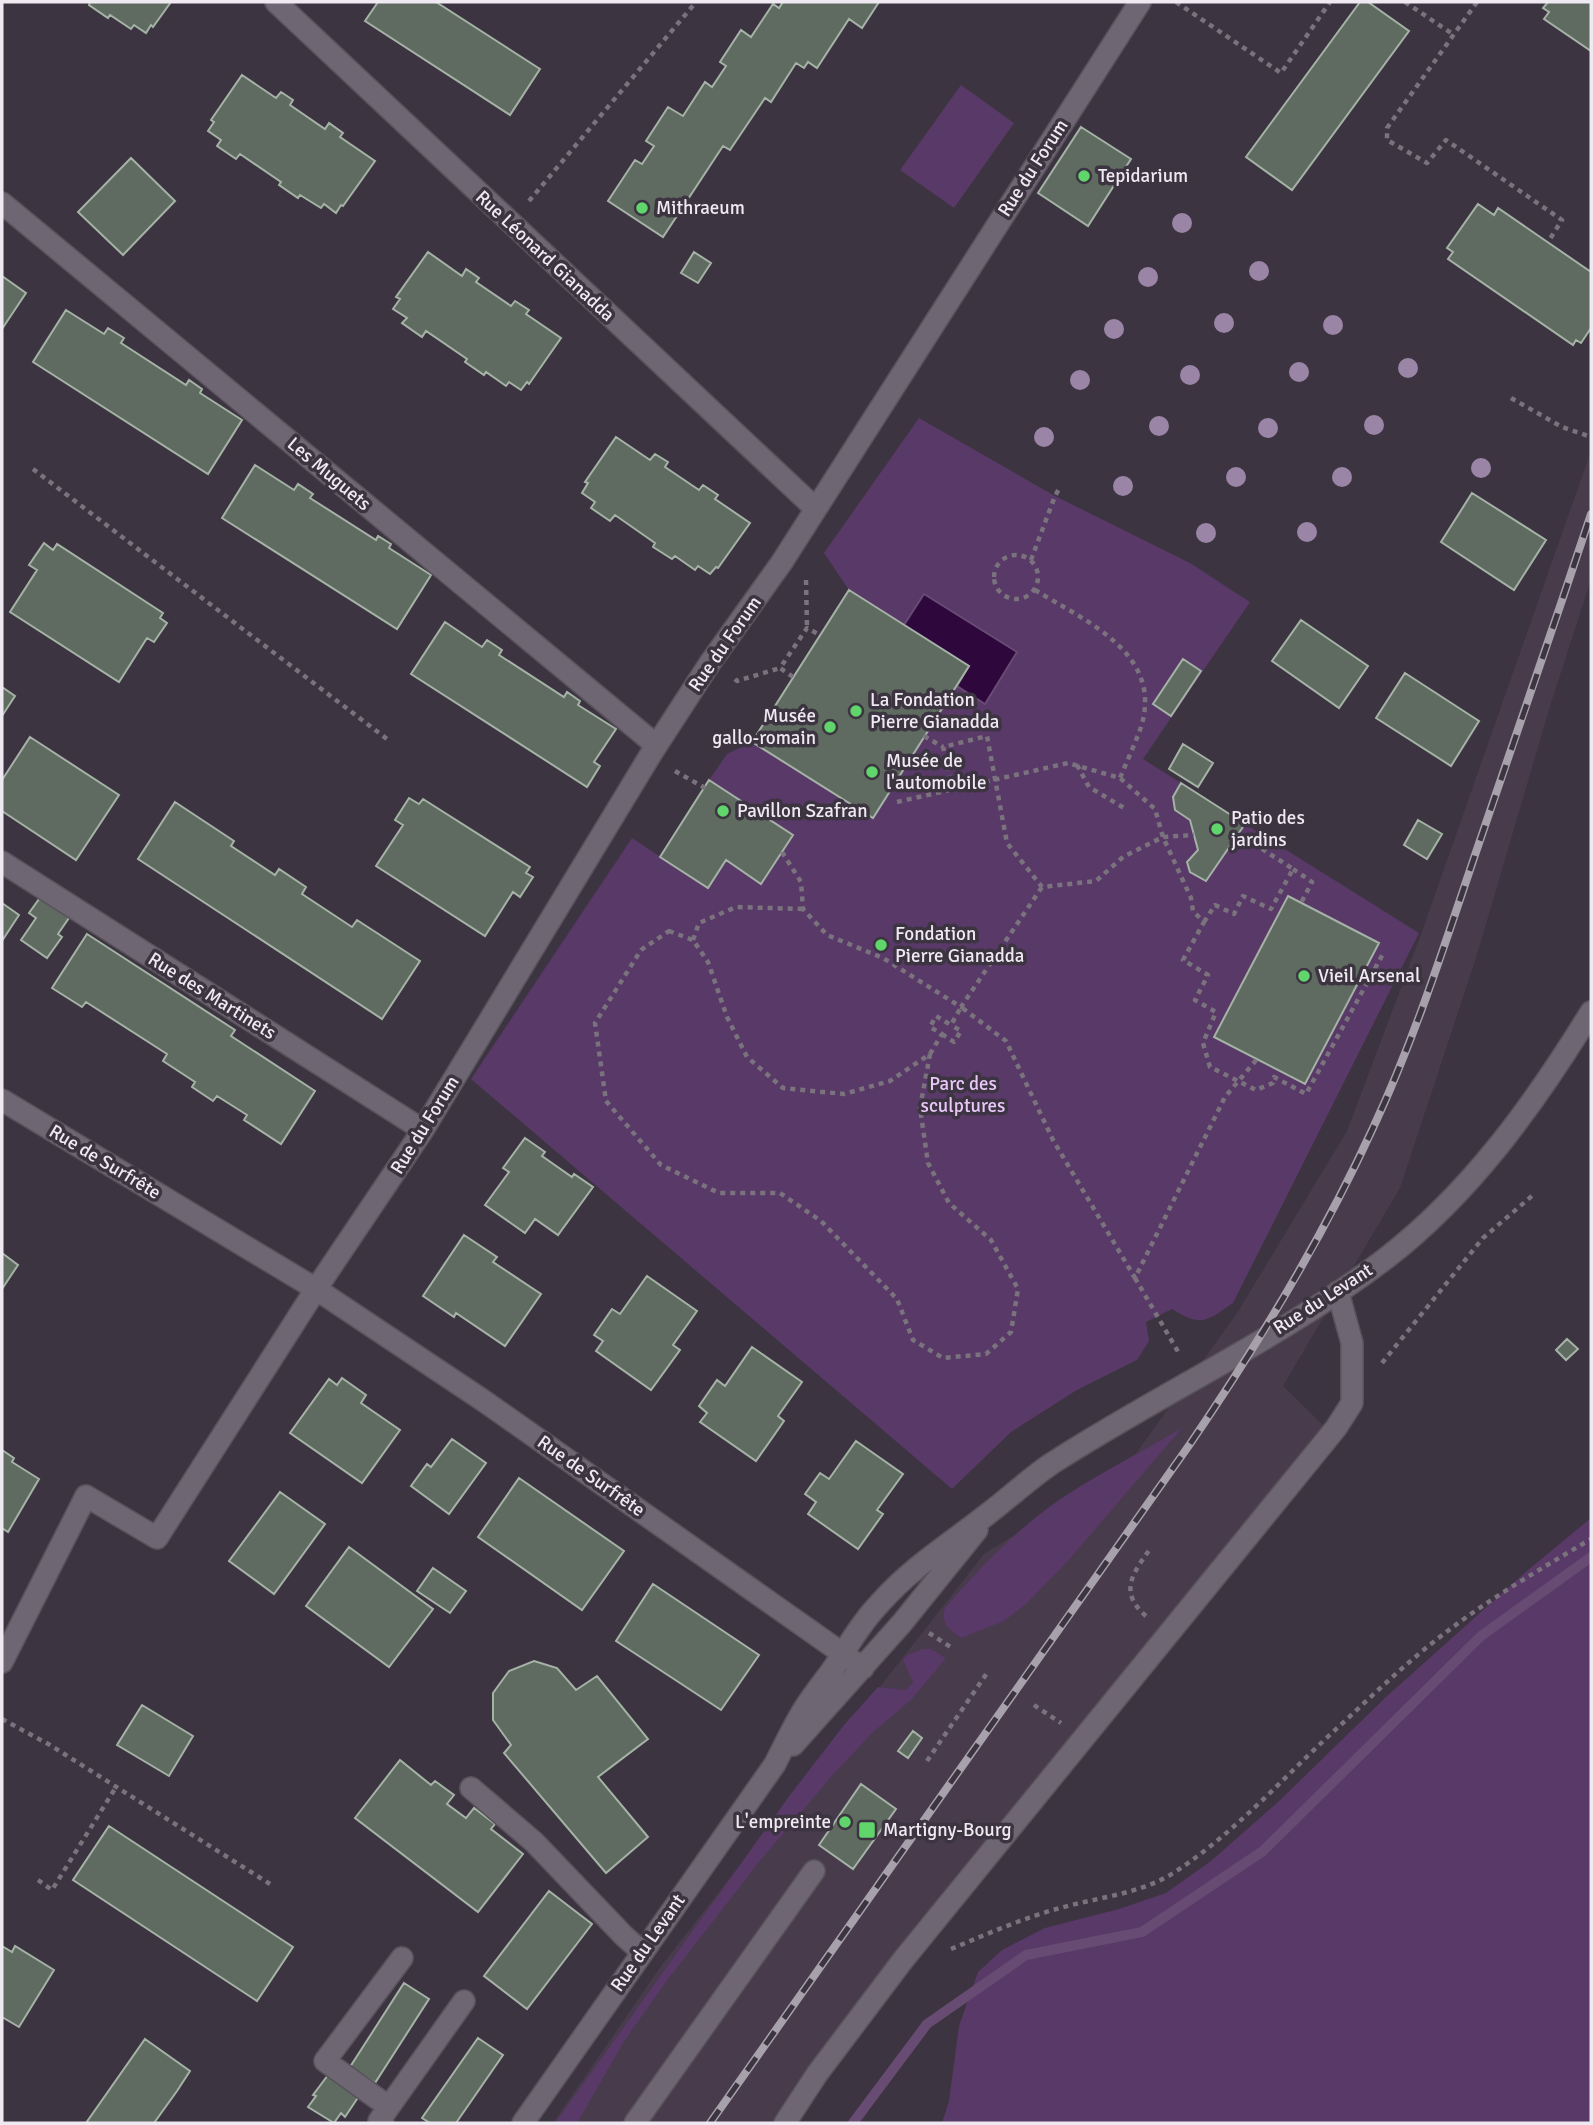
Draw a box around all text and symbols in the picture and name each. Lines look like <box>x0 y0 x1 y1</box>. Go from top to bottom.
street label: Rue du Forum <box>993 115 1073 221</box>
place label: Tepidarium <box>1098 164 1188 188</box>
marker: Tepidarium <box>1076 168 1092 184</box>
street label: Rue Léonard Gianadda <box>470 185 620 327</box>
place label: Mithraeum <box>656 196 745 220</box>
marker: Mithraeum <box>634 200 650 216</box>
street label: Les Muguets <box>282 432 376 516</box>
street label: Rue du Forum <box>683 591 767 697</box>
place label: La Fondation Pierre Gianadda <box>870 688 999 734</box>
marker: La Fondation Pierre Gianadda <box>848 703 864 719</box>
place label: Musée gallo-romain <box>712 704 816 750</box>
marker: Musée gallo-romain <box>822 719 838 735</box>
place label: Musée de l'automobile <box>886 749 986 795</box>
marker: Musée de l'automobile <box>864 764 880 780</box>
place label: Pavillon Szafran <box>737 799 868 823</box>
marker: Pavillon Szafran <box>715 803 731 819</box>
place label: Patio des jardins <box>1231 806 1305 852</box>
marker: Patio des jardins <box>1209 821 1225 837</box>
place label: Fondation Pierre Gianadda <box>895 922 1024 968</box>
marker: Fondation Pierre Gianadda <box>873 937 889 953</box>
street label: Rue des Martinets <box>144 947 280 1045</box>
place label: Vieil Arsenal <box>1318 964 1421 988</box>
marker: Vieil Arsenal <box>1296 968 1312 984</box>
street label: Rue du Forum <box>385 1071 465 1179</box>
park label: Parc des sculptures <box>921 1072 1005 1118</box>
street label: Rue de Surfrête <box>45 1119 165 1205</box>
street label: Rue du Levant <box>1269 1258 1377 1340</box>
street label: Rue de Surfrête <box>532 1430 650 1522</box>
place label: L'empreinte <box>735 1810 831 1834</box>
marker: L'empreinte <box>837 1814 853 1830</box>
place label: Martigny-Bourg <box>883 1818 1012 1842</box>
marker: Martigny-Bourg <box>857 1820 877 1840</box>
street label: Rue du Levant <box>606 1889 691 1996</box>

